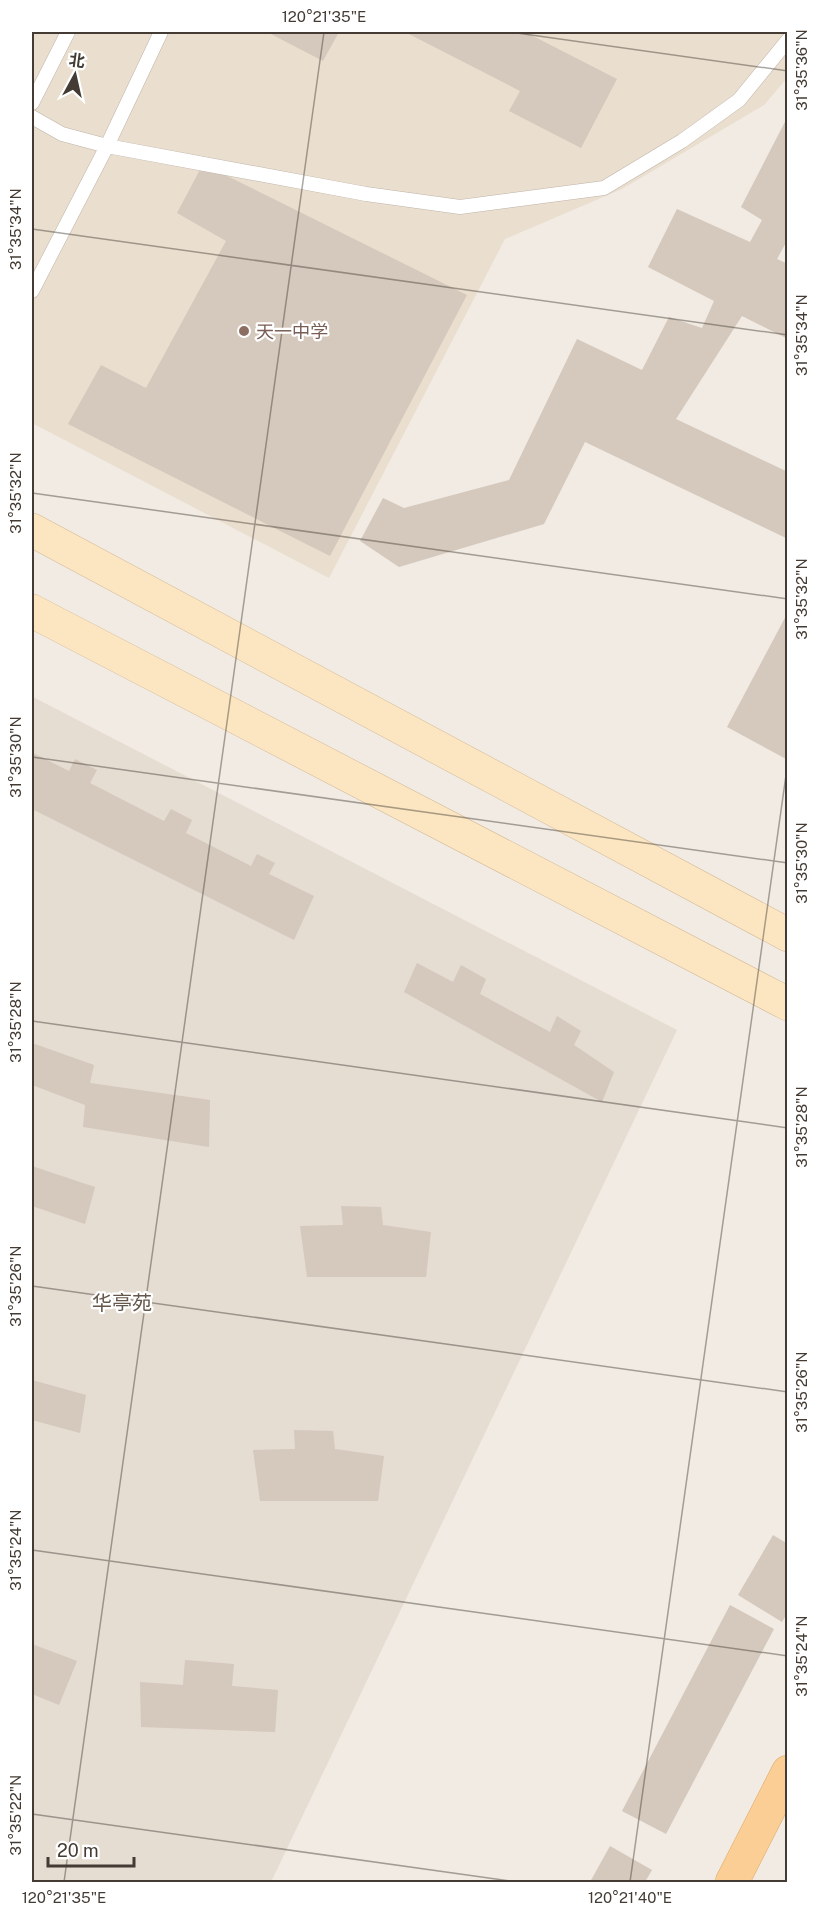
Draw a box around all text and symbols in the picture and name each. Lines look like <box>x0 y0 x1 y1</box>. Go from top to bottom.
text: 120°21'35"E <box>282 8 366 25</box>
text: 31°35'36"N <box>793 29 810 111</box>
north arrow <box>45 45 105 105</box>
text: 北 <box>68 50 86 71</box>
text: 31°35'34"N <box>7 188 24 270</box>
text: 31°35'34"N <box>793 294 810 376</box>
place label: 天一中学 <box>256 321 328 342</box>
marker: 天一中学 <box>237 324 251 338</box>
text: 31°35'32"N <box>7 452 24 534</box>
text: 31°35'32"N <box>793 558 810 640</box>
text: 31°35'30"N <box>7 716 24 798</box>
text: 31°35'30"N <box>793 822 810 904</box>
text: 31°35'28"N <box>7 981 24 1063</box>
text: 31°35'28"N <box>793 1086 810 1168</box>
text: 31°35'26"N <box>7 1245 24 1327</box>
district label: 华亭苑 <box>92 1291 152 1315</box>
text: 31°35'26"N <box>793 1351 810 1433</box>
text: 31°35'24"N <box>7 1509 24 1591</box>
text: 31°35'24"N <box>793 1615 810 1697</box>
text: 31°35'22"N <box>7 1775 24 1855</box>
scale bar <box>48 1830 134 1868</box>
text: 20 m <box>57 1840 99 1861</box>
text: 120°21'35"E <box>22 1889 106 1906</box>
text: 120°21'40"E <box>588 1889 672 1906</box>

